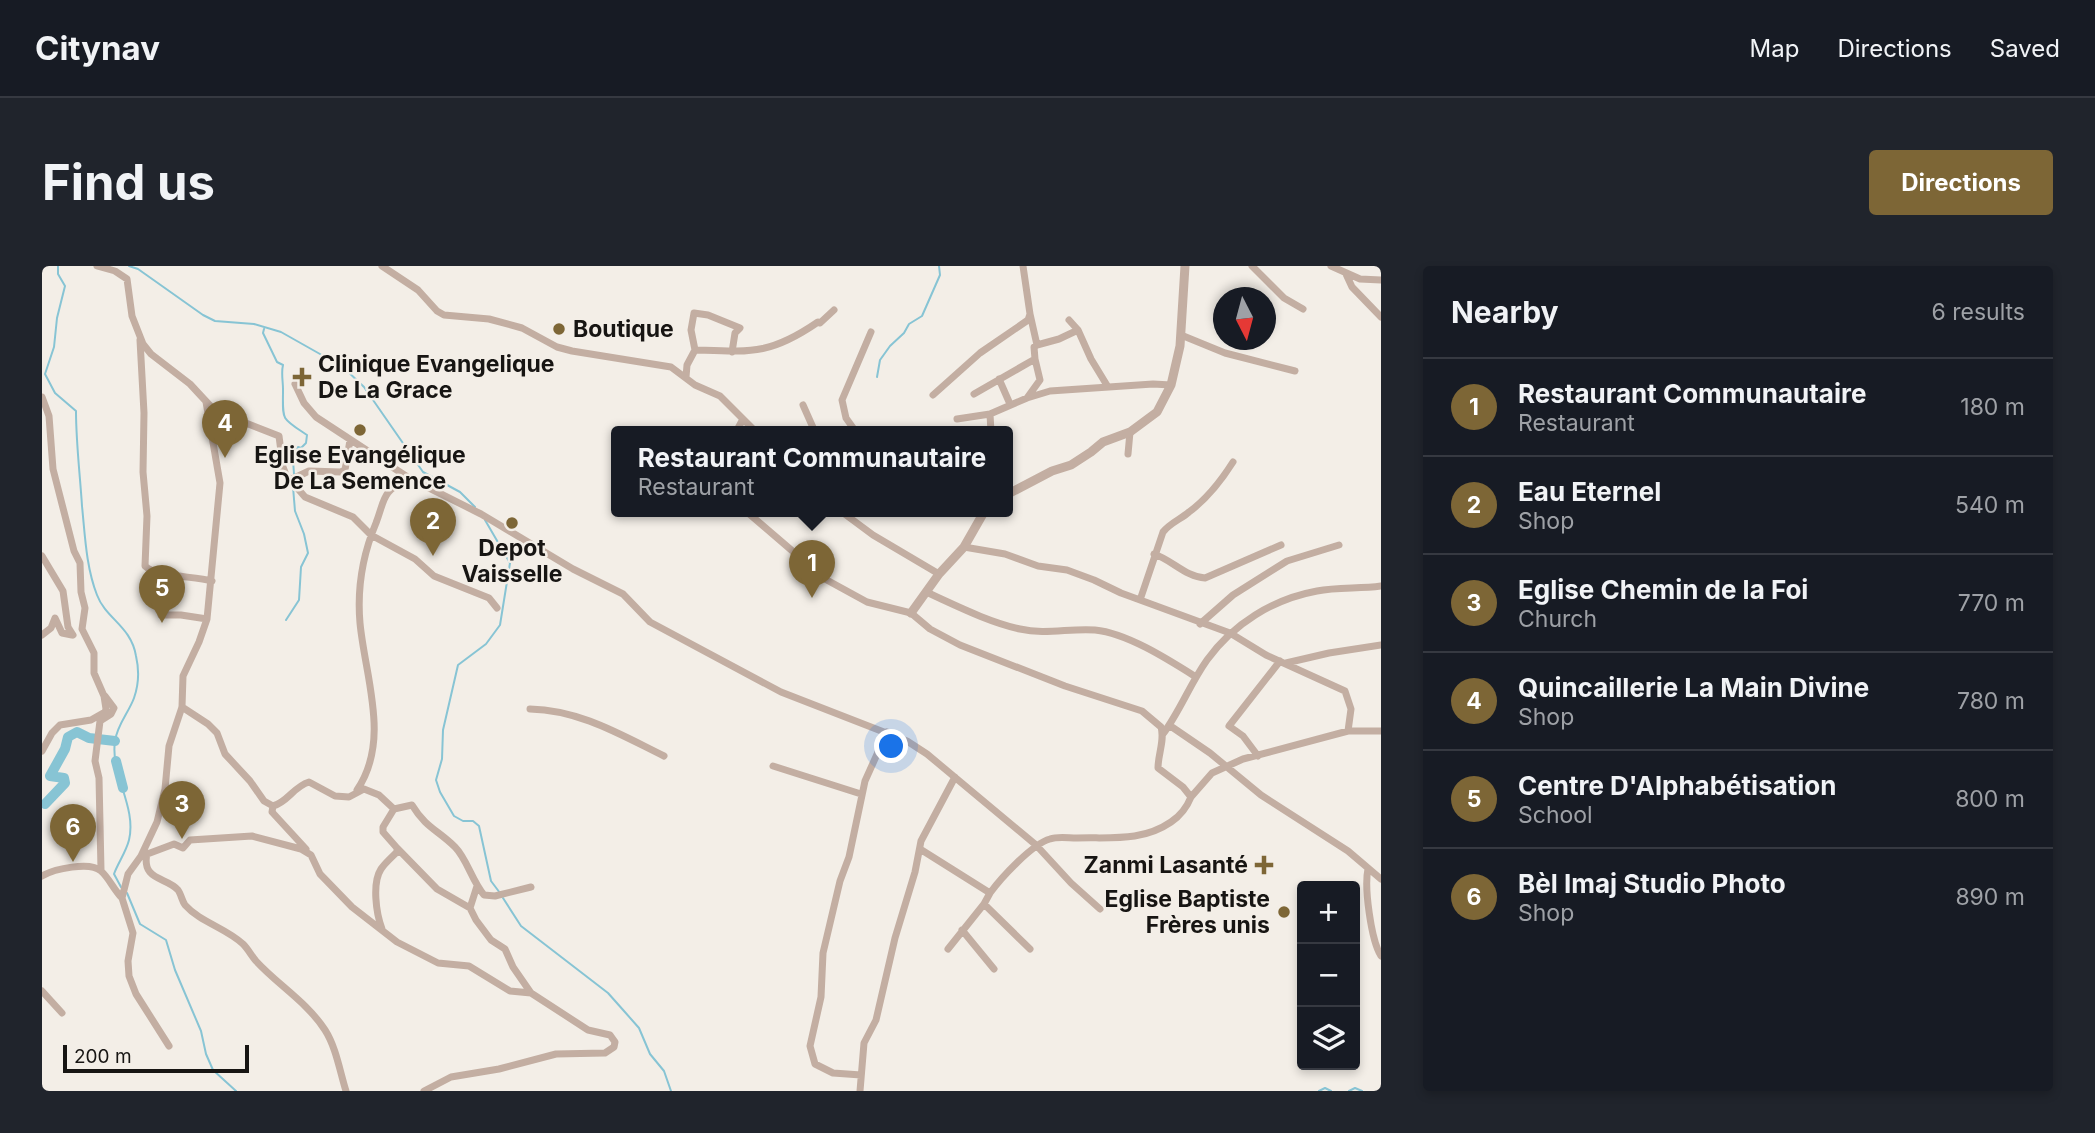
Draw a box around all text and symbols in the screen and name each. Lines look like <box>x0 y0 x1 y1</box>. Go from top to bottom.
text: Citynav <box>35 28 160 68</box>
text: Map <box>1750 34 1799 63</box>
text: Directions <box>1837 34 1952 63</box>
text: Saved <box>1990 34 2060 63</box>
button: Directions <box>1869 150 2053 215</box>
text: Find us <box>42 153 215 212</box>
north arrow <box>1213 287 1276 350</box>
text: Nearby <box>1451 294 1559 330</box>
text: 6 results <box>1931 298 2025 326</box>
place label: Boutique <box>573 315 674 343</box>
marker: Boutique <box>551 321 567 337</box>
place label: Clinique Evangelique De La Grace <box>318 350 554 404</box>
marker: Clinique Evangelique De La Grace <box>292 367 312 387</box>
text: Restaurant Communautaire <box>1518 378 1866 409</box>
text: 1 <box>1469 393 1479 421</box>
text: 180 m <box>1960 393 2025 421</box>
pin: 4 <box>202 400 248 458</box>
text: Restaurant <box>1518 409 1635 437</box>
marker: Eglise Evangélique De La Semence <box>352 422 368 438</box>
popup <box>611 426 1013 517</box>
place label: Eglise Evangélique De La Semence <box>254 441 466 495</box>
text: Restaurant Communautaire <box>638 442 986 473</box>
text: Restaurant <box>638 473 755 501</box>
text: Eau Eternel <box>1518 476 1661 507</box>
text: 2 <box>1467 491 1481 519</box>
text: 540 m <box>1955 491 2025 519</box>
pin: 2 <box>410 498 456 556</box>
text: Shop <box>1518 507 1574 535</box>
marker: Depot Vaisselle <box>504 515 520 531</box>
place label: Depot Vaisselle <box>461 534 563 588</box>
pin: 1 <box>789 540 835 598</box>
pin: 5 <box>139 565 185 623</box>
text: Eglise Chemin de la Foi <box>1518 574 1808 605</box>
text: 3 <box>1467 589 1481 617</box>
text: 770 m <box>1958 589 2025 617</box>
text: Church <box>1518 605 1597 633</box>
text: Quincaillerie La Main Divine <box>1518 672 1869 703</box>
text: 4 <box>1466 687 1482 715</box>
text: 780 m <box>1957 687 2025 715</box>
text: Shop <box>1518 703 1574 731</box>
your location <box>874 729 908 763</box>
text: Centre D'Alphabétisation <box>1518 770 1837 801</box>
pin: 3 <box>159 781 205 839</box>
text: 5 <box>1467 785 1481 813</box>
text: 800 m <box>1955 785 2025 813</box>
text: School <box>1518 801 1593 829</box>
pin: 6 <box>50 804 96 862</box>
place label: Zanmi Lasanté <box>1084 851 1248 879</box>
marker: Zanmi Lasanté <box>1254 855 1274 875</box>
text: Bèl Imaj Studio Photo <box>1518 868 1786 899</box>
map controls <box>1297 881 1360 1070</box>
button: + <box>1297 881 1360 944</box>
text: 6 <box>1467 883 1481 911</box>
text: 890 m <box>1955 883 2025 911</box>
place label: Eglise Baptiste Frères unis <box>1104 885 1270 939</box>
text: Shop <box>1518 899 1574 927</box>
marker: Eglise Baptiste Frères unis <box>1276 904 1292 920</box>
button: − <box>1297 944 1360 1007</box>
button: layers <box>1297 1007 1360 1070</box>
scale bar <box>63 1042 248 1074</box>
text: 200 m <box>74 1045 132 1068</box>

